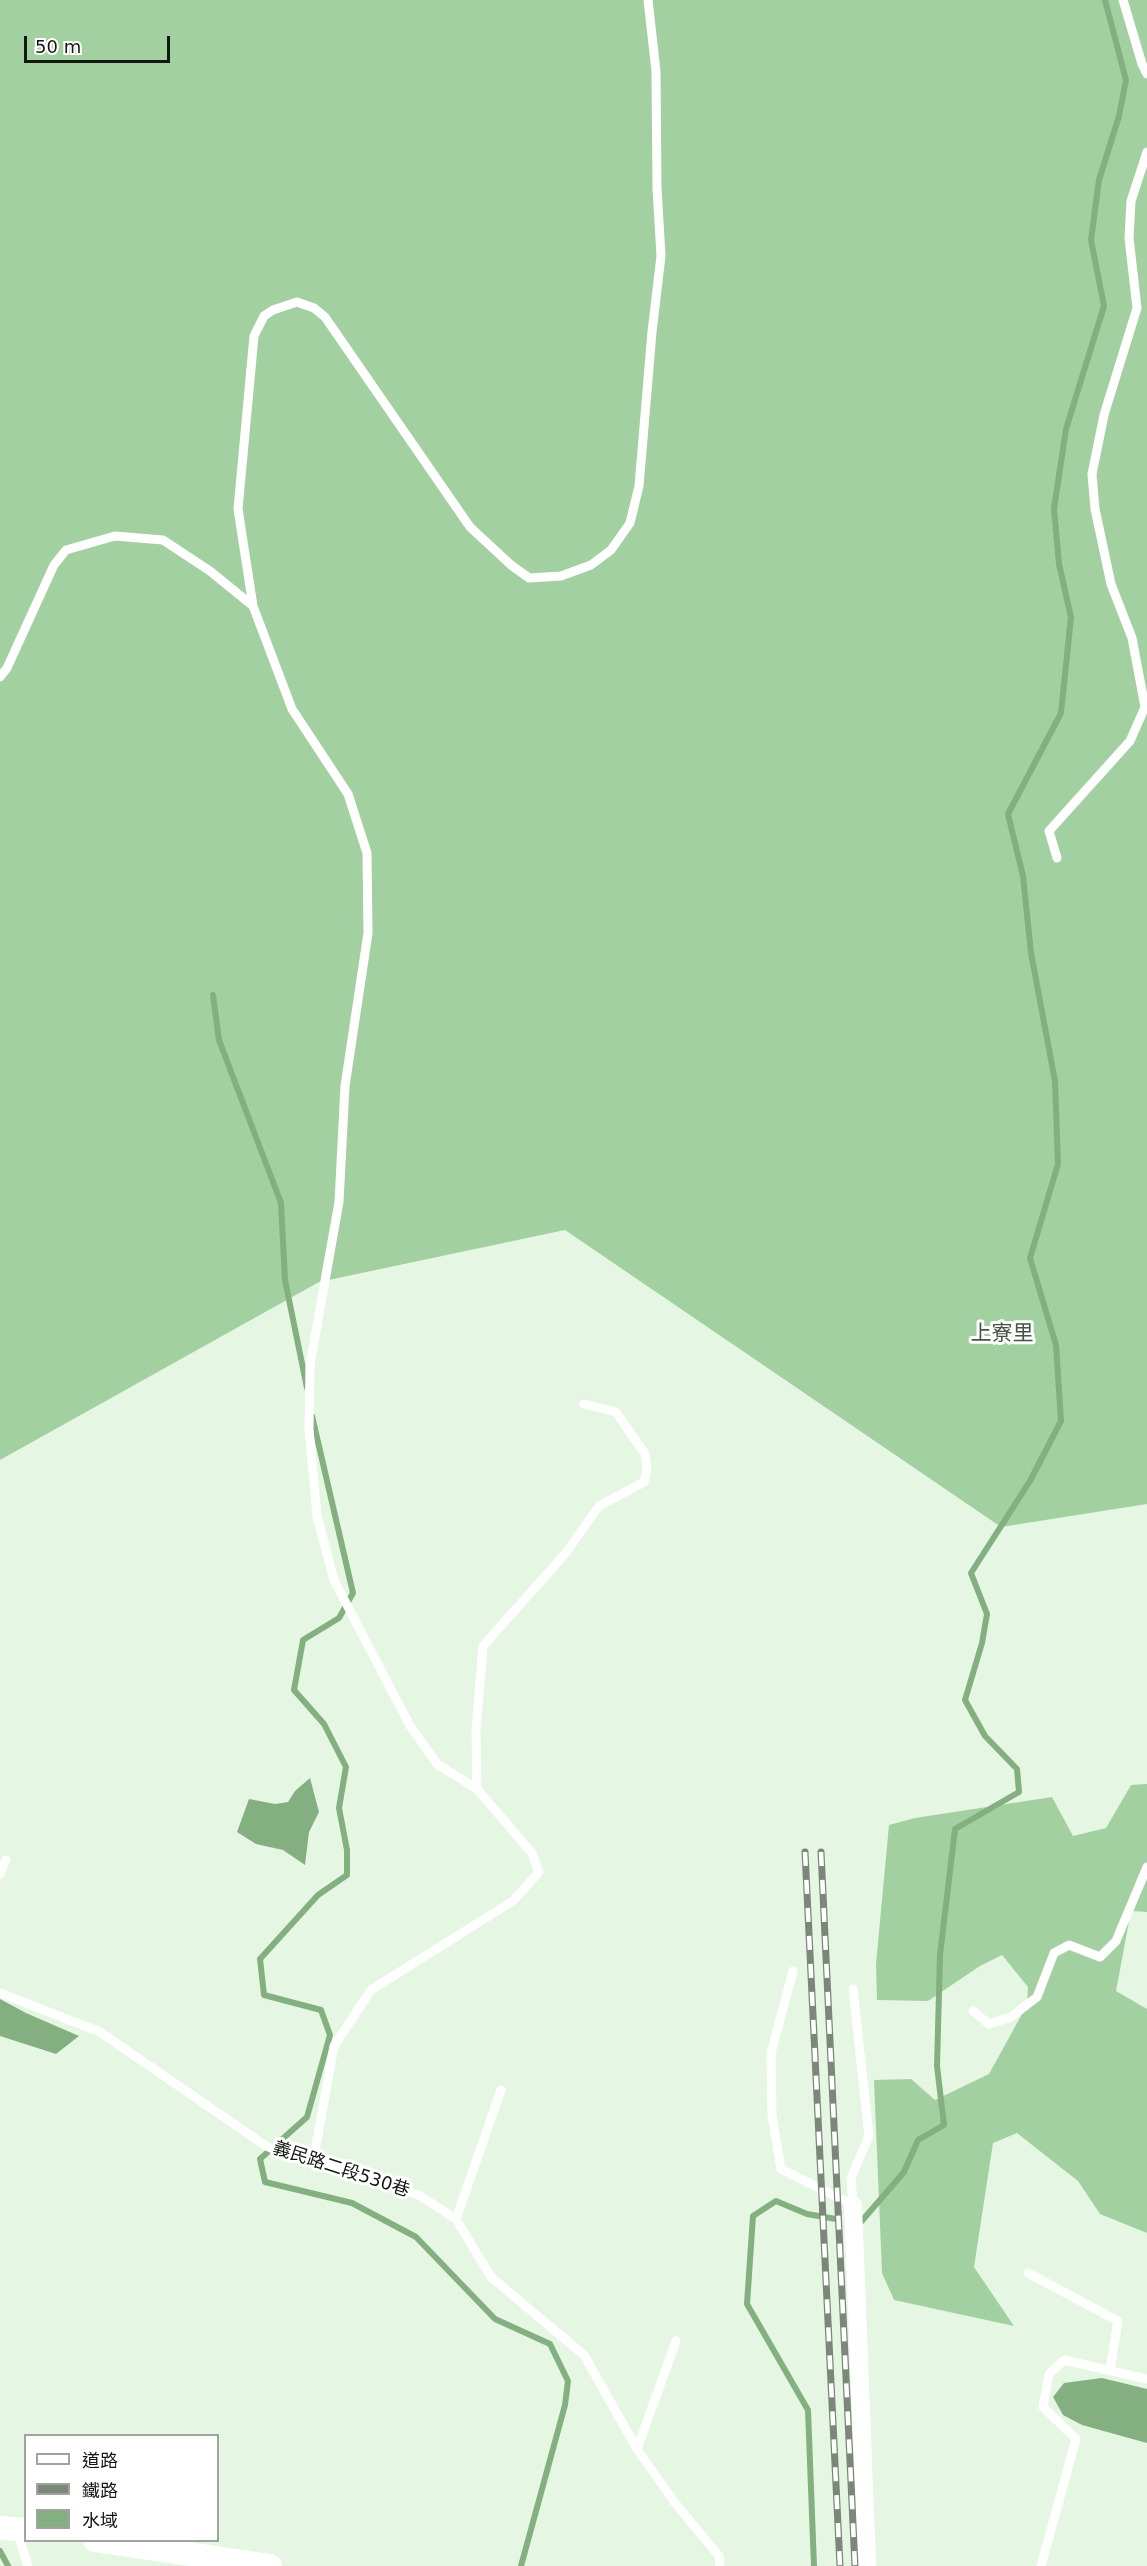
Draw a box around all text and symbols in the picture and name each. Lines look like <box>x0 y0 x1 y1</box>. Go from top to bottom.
scale bar <box>27 24 172 62</box>
text: 50 m <box>35 36 81 57</box>
district label: 上寮里 <box>971 1322 1033 1348</box>
street label: 義民路二段530巷 <box>270 2138 412 2202</box>
legend <box>24 2434 219 2542</box>
text: 道路 <box>82 2450 118 2471</box>
text: 鐵路 <box>82 2480 118 2501</box>
text: 水域 <box>82 2510 118 2531</box>

